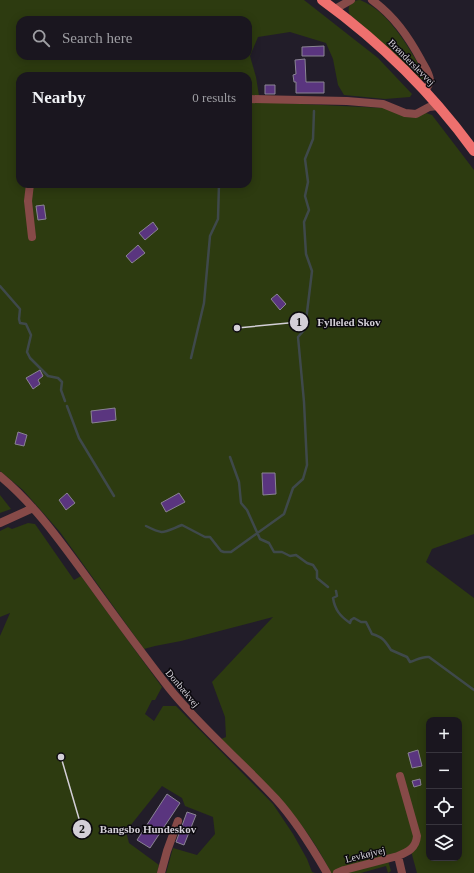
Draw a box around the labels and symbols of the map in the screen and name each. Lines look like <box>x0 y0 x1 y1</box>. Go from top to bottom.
street label: Brønderslevvej <box>386 37 437 88</box>
callout: Fylleled Skov <box>289 310 388 333</box>
text: 1 <box>296 315 302 329</box>
text: Fylleled Skov <box>317 316 381 328</box>
street label: Donbækvej <box>164 667 202 710</box>
callout: Bangsbo Hundeskov <box>72 818 204 841</box>
text: 2 <box>79 822 85 836</box>
text: Bangsbo Hundeskov <box>100 823 197 835</box>
street label: Levkøjvej <box>344 844 386 865</box>

